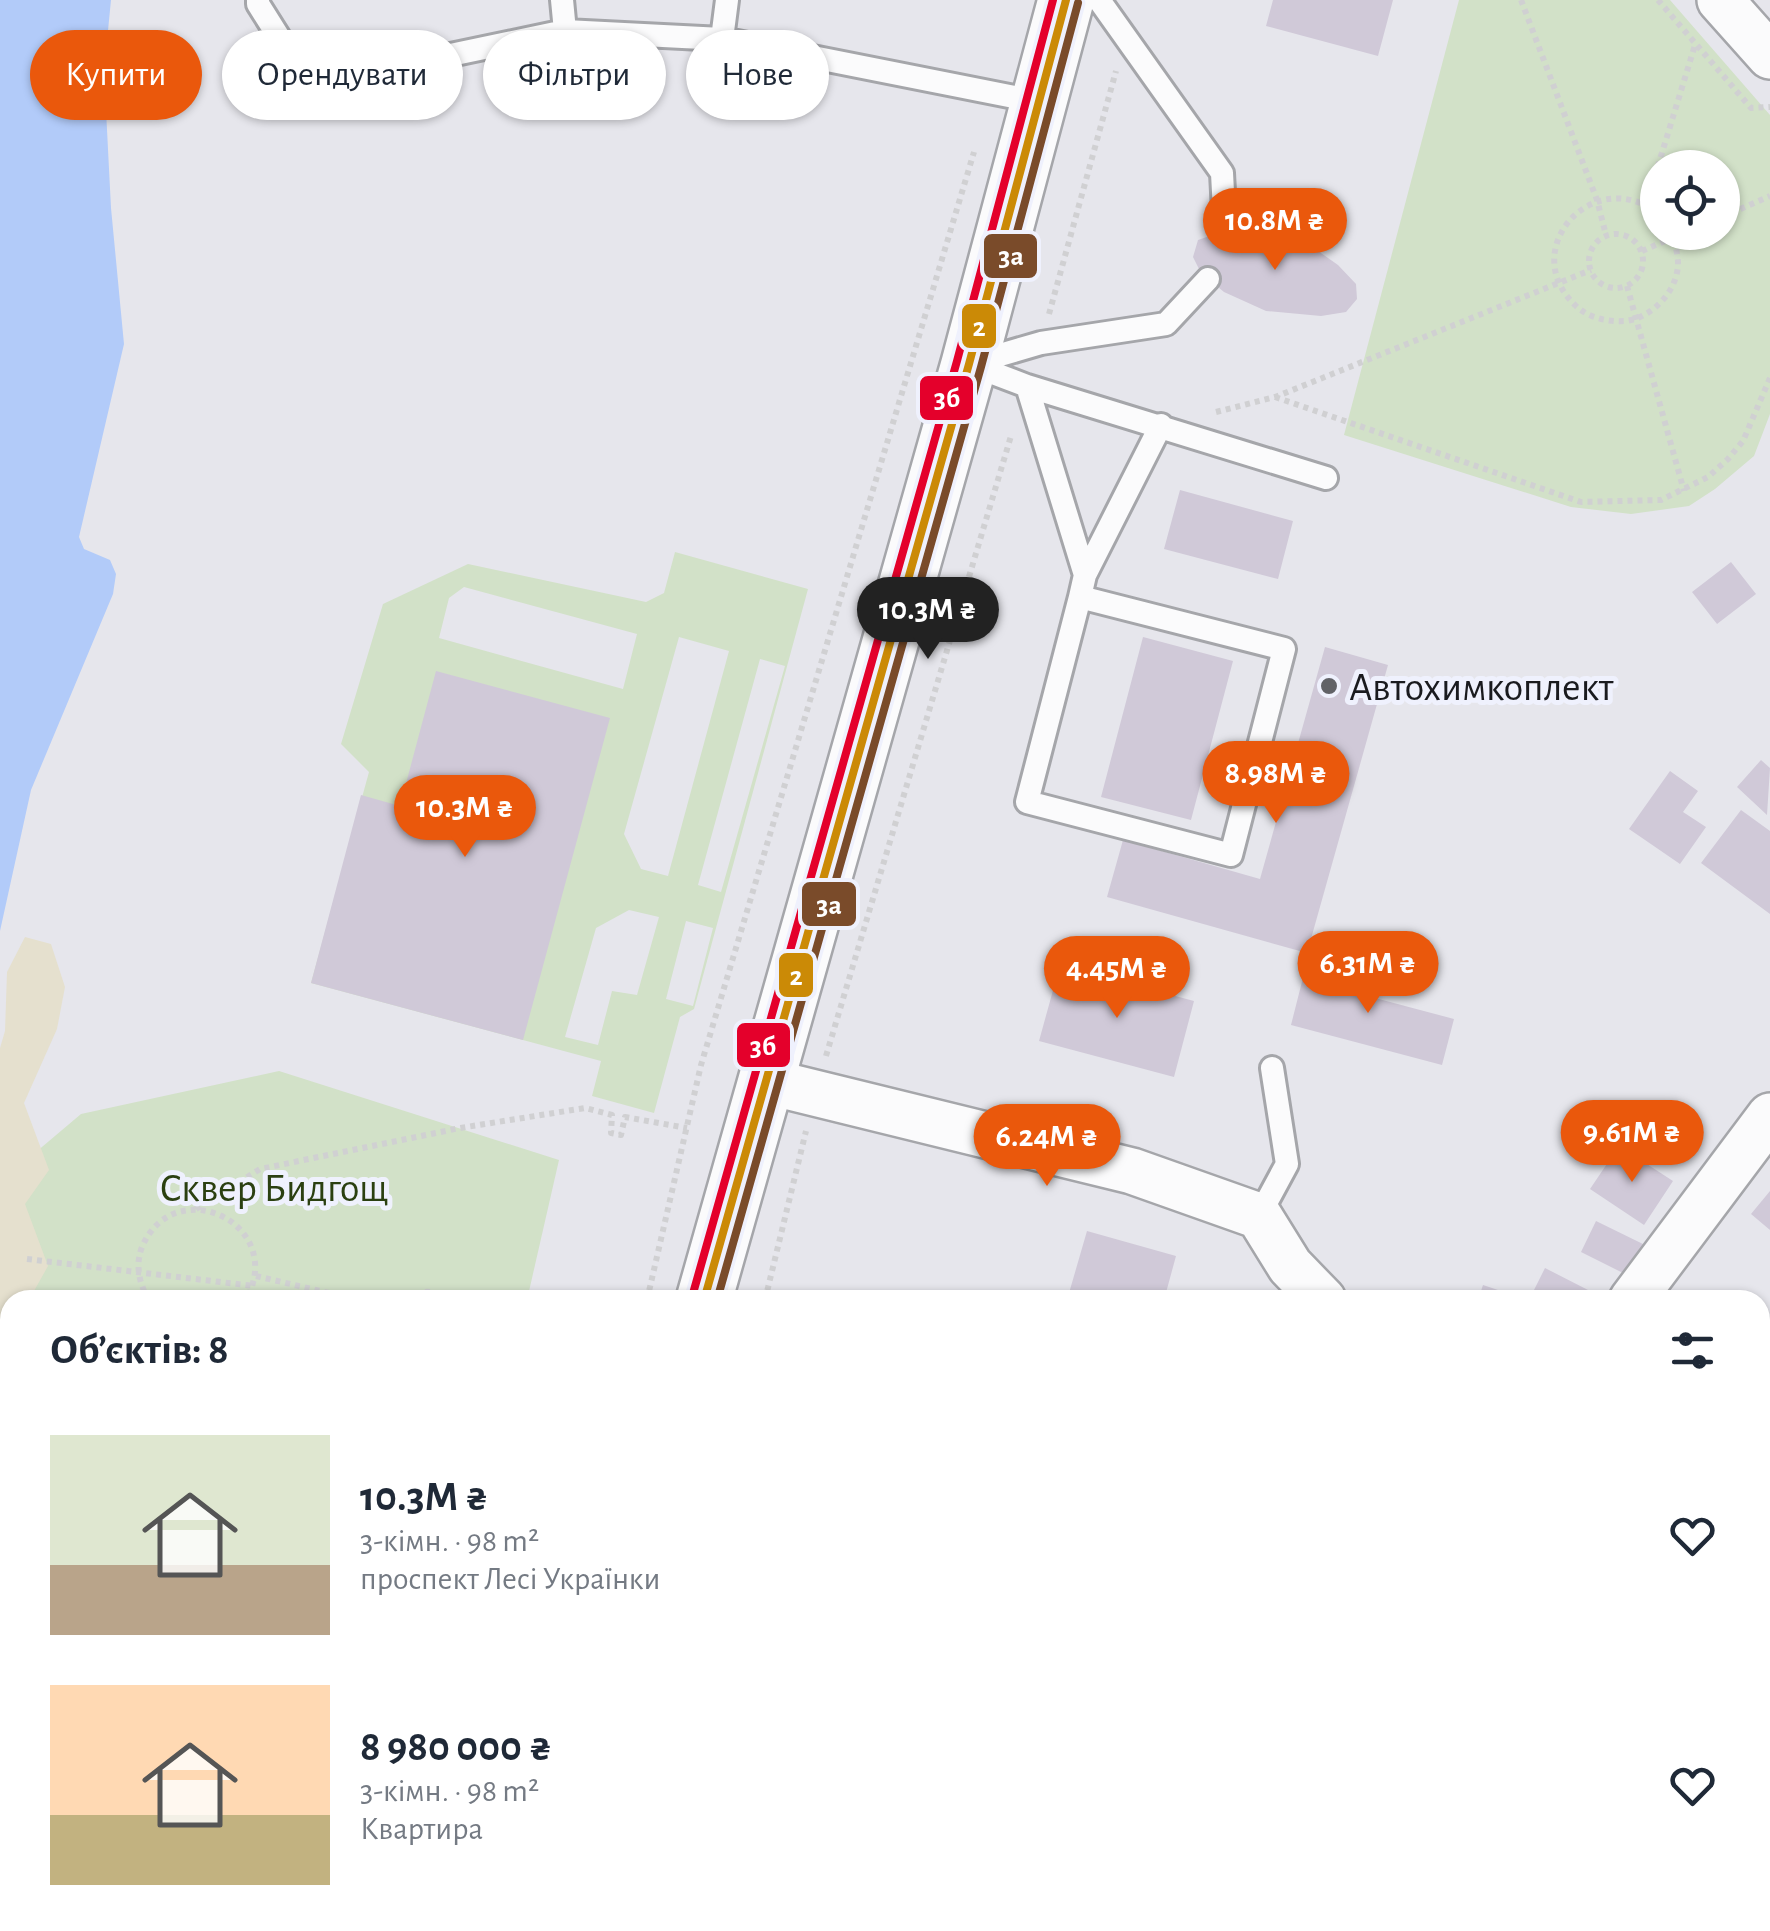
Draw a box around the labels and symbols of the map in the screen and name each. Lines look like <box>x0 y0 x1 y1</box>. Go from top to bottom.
pin: 10.8M ₴ <box>1183 188 1367 273</box>
line badge: 3а <box>982 232 1039 280</box>
text: 3а <box>998 243 1024 271</box>
line badge: 2 <box>960 302 998 350</box>
text: 2 <box>972 314 986 342</box>
line badge: 3б <box>918 374 975 422</box>
text: 3б <box>934 385 960 413</box>
pin: 10.3M ₴ <box>836 577 1020 662</box>
place label: Автохимкоплект <box>1349 668 1614 708</box>
marker: Автохимкоплект <box>1318 675 1340 697</box>
pin: 8.98M ₴ <box>1184 741 1368 826</box>
pin: 10.3M ₴ <box>373 775 557 860</box>
line badge: 3а <box>800 880 858 928</box>
text: 3а <box>816 892 842 920</box>
pin: 6.31M ₴ <box>1276 931 1460 1016</box>
pin: 4.45M ₴ <box>1025 936 1209 1021</box>
line badge: 2 <box>777 951 815 999</box>
text: 2 <box>789 963 803 991</box>
line badge: 3б <box>735 1021 792 1069</box>
text: 3б <box>750 1033 776 1061</box>
pin: 9.61M ₴ <box>1540 1100 1724 1185</box>
pin: 6.24M ₴ <box>955 1104 1139 1189</box>
park label: Сквер Бидгощ <box>160 1169 388 1209</box>

